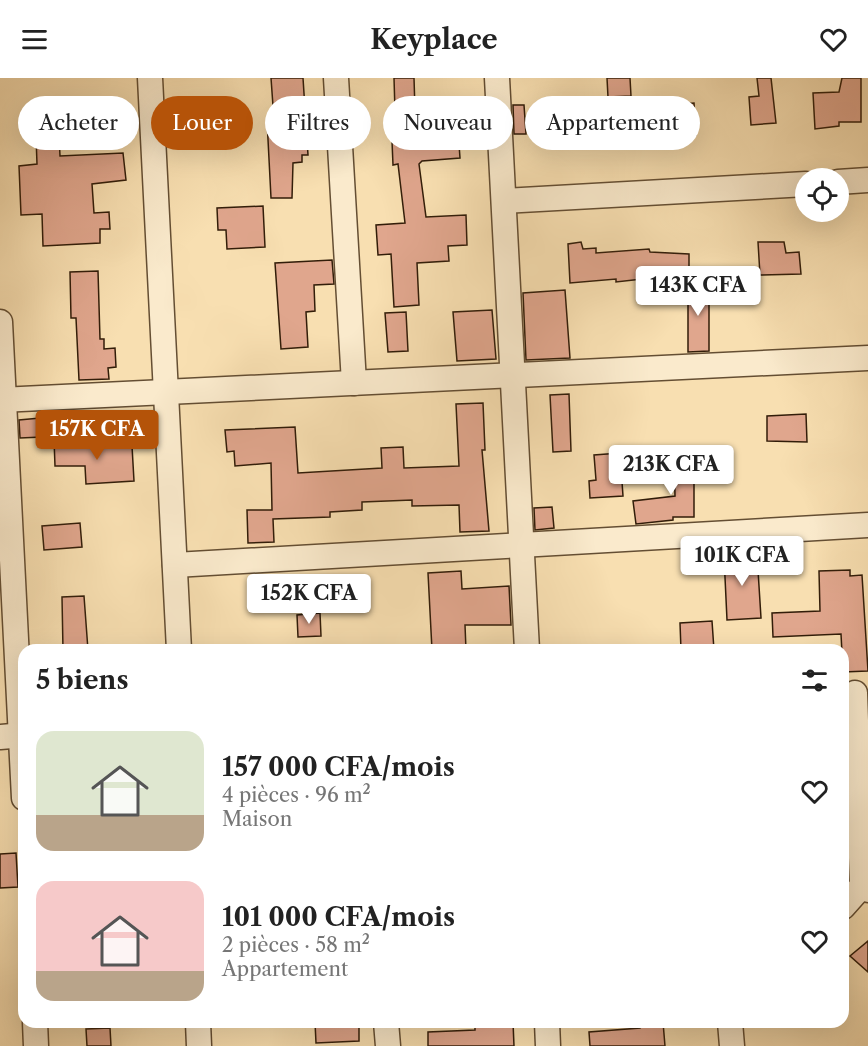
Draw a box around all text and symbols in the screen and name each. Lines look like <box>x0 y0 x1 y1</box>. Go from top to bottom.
icon: menu <box>18 23 51 56</box>
text: Keyplace <box>370 23 498 56</box>
icon: heart <box>817 23 850 56</box>
chip: Acheter <box>18 96 139 150</box>
chip: Louer <box>151 96 253 150</box>
chip: Filtres <box>265 96 371 150</box>
chip: Nouveau <box>383 96 513 150</box>
chip: Appartement <box>525 96 700 150</box>
map controls <box>795 168 849 222</box>
button: locate <box>795 168 849 222</box>
pin: 143K CFA <box>636 266 760 317</box>
text: 143K CFA <box>650 273 746 297</box>
pin: 157K CFA <box>35 410 159 461</box>
text: 157K CFA <box>50 417 144 441</box>
pin: 213K CFA <box>609 445 733 496</box>
text: 213K CFA <box>623 452 719 476</box>
pin: 101K CFA <box>680 536 804 587</box>
text: 101K CFA <box>695 543 790 567</box>
pin: 152K CFA <box>247 574 371 625</box>
text: 152K CFA <box>261 581 357 605</box>
text: 5 biens <box>36 664 128 696</box>
icon: filters <box>798 664 831 697</box>
text: 157 000 CFA/mois <box>222 751 455 783</box>
icon: home <box>84 755 156 827</box>
icon: heart <box>798 775 831 808</box>
text: 4 pièces · 96 m² <box>222 783 371 807</box>
text: Maison <box>222 807 292 831</box>
text: 101 000 CFA/mois <box>222 901 455 933</box>
icon: home <box>84 905 156 977</box>
icon: heart <box>798 925 831 958</box>
text: 2 pièces · 58 m² <box>222 933 370 957</box>
text: Appartement <box>222 957 348 981</box>

